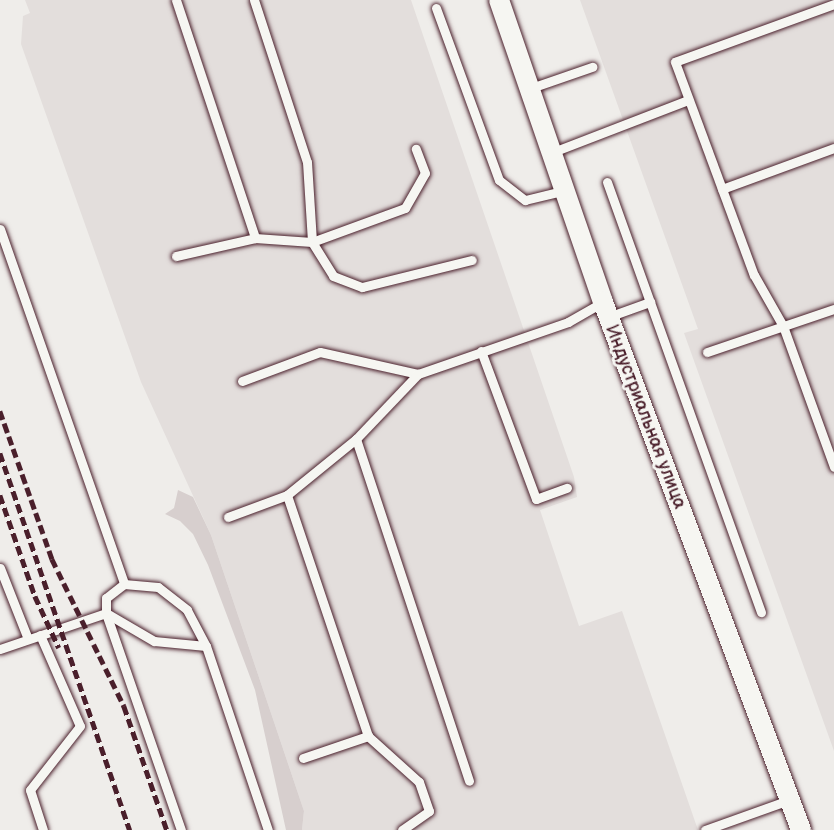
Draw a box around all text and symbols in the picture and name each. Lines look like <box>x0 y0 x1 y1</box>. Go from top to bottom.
street label: Индустриальная улица <box>600 322 690 512</box>

